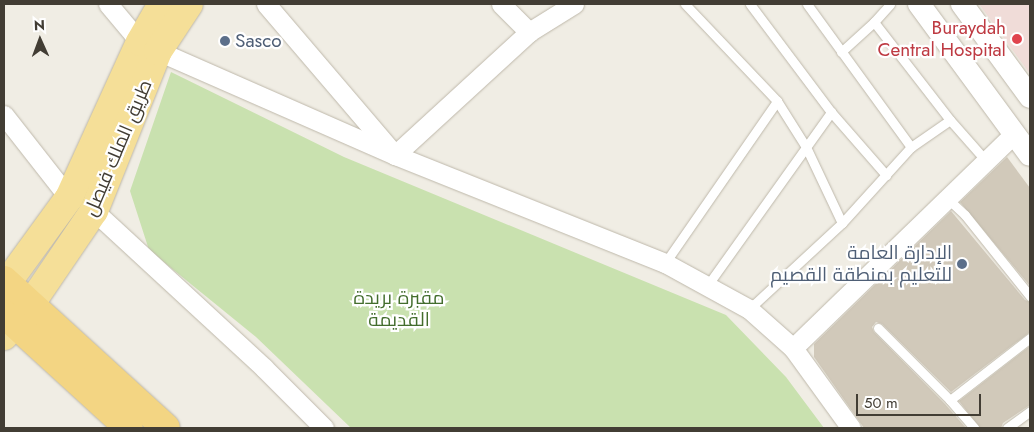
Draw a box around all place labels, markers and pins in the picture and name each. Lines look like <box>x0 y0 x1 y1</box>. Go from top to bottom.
place label: Buraydah Central Hospital <box>877 17 1006 61</box>
place label: Sasco <box>235 30 282 52</box>
marker: Buraydah Central Hospital <box>1010 32 1024 46</box>
marker: Sasco <box>219 35 231 47</box>
place label: الإدارة العامة للتعليم بمنطقة القصيم <box>770 242 952 286</box>
marker: الإدارة العامة للتعليم بمنطقة القصيم <box>956 258 968 270</box>

